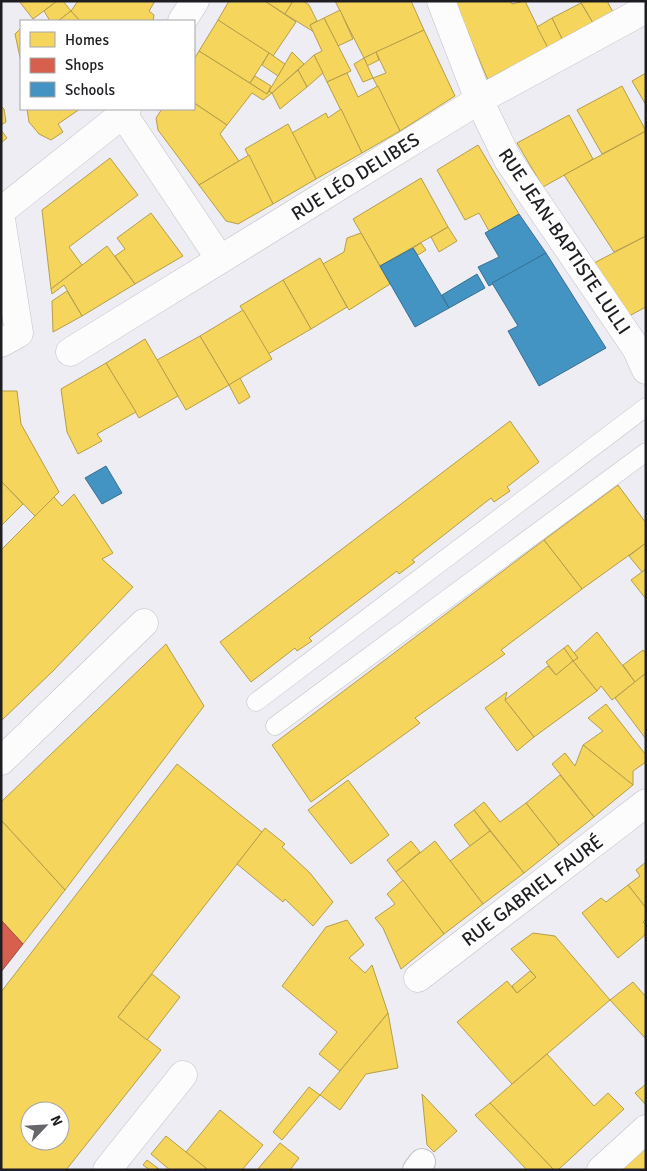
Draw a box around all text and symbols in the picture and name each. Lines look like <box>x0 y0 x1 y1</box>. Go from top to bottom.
legend <box>20 20 195 110</box>
text: Homes <box>65 31 109 49</box>
text: Shops <box>65 56 104 74</box>
text: Schools <box>65 81 116 99</box>
street label: RUE LÉO DELIBES <box>287 128 424 226</box>
street label: RUE JEAN-BAPTISTE LULLI <box>493 144 635 339</box>
street label: RUE GABRIEL FAURÉ <box>457 830 608 952</box>
north arrow <box>20 1101 70 1151</box>
text: N <box>47 1113 66 1129</box>

